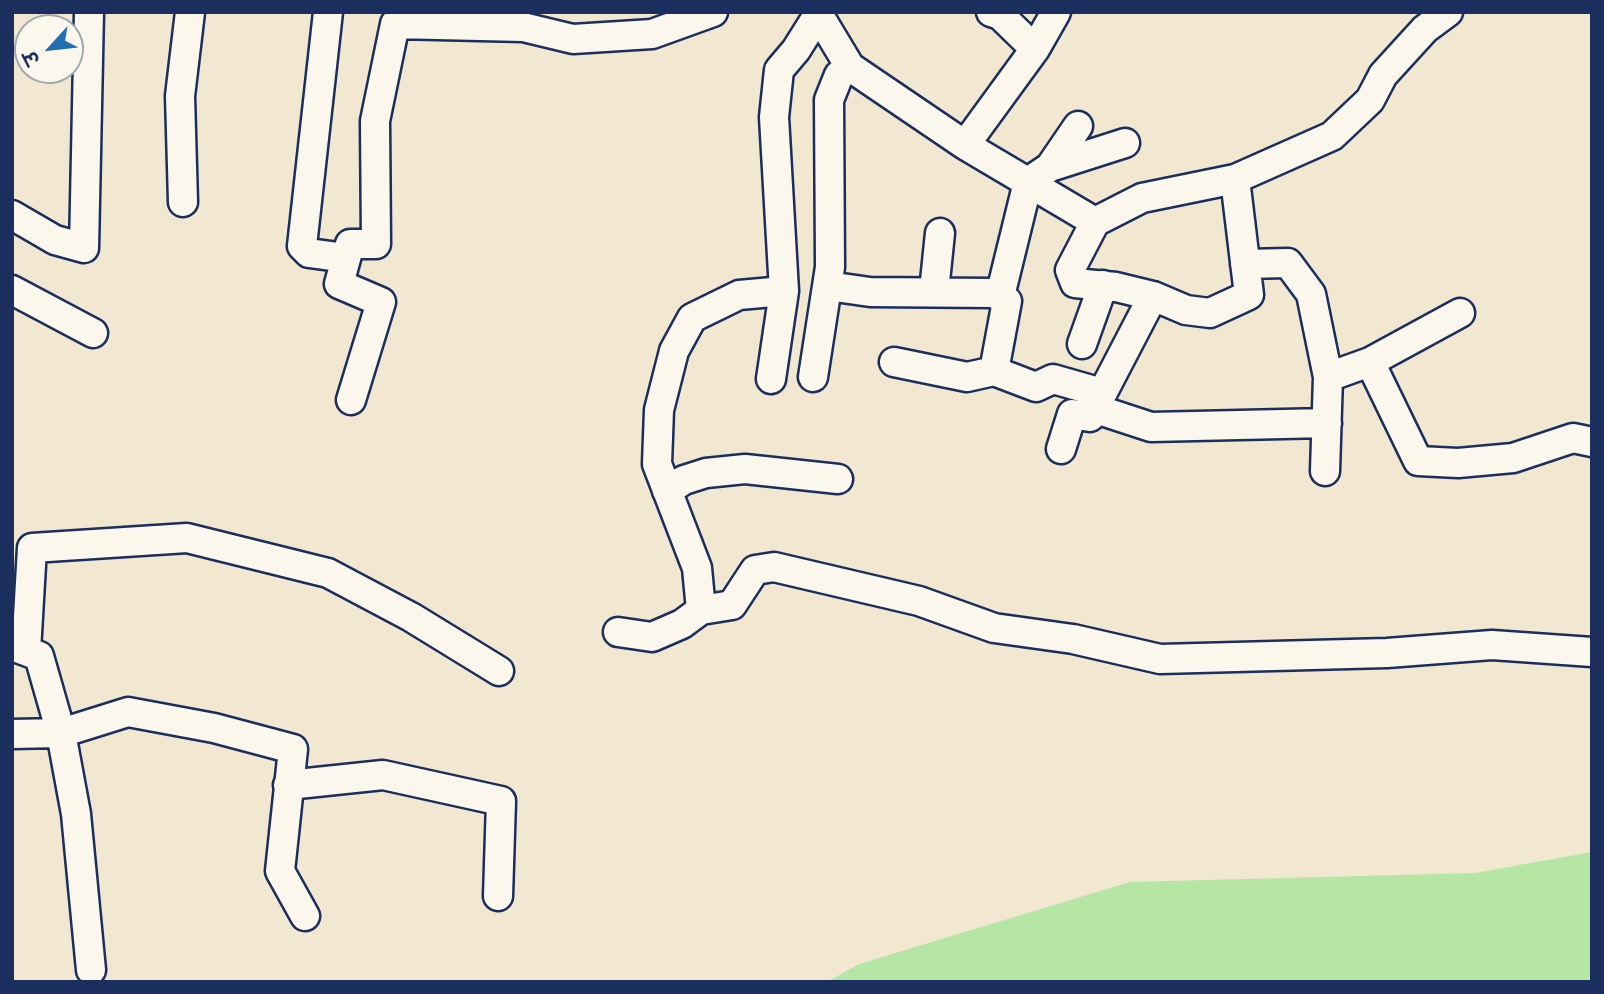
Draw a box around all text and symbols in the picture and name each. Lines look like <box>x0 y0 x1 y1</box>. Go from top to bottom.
north arrow <box>14 14 84 84</box>
text: उ <box>19 47 46 69</box>

